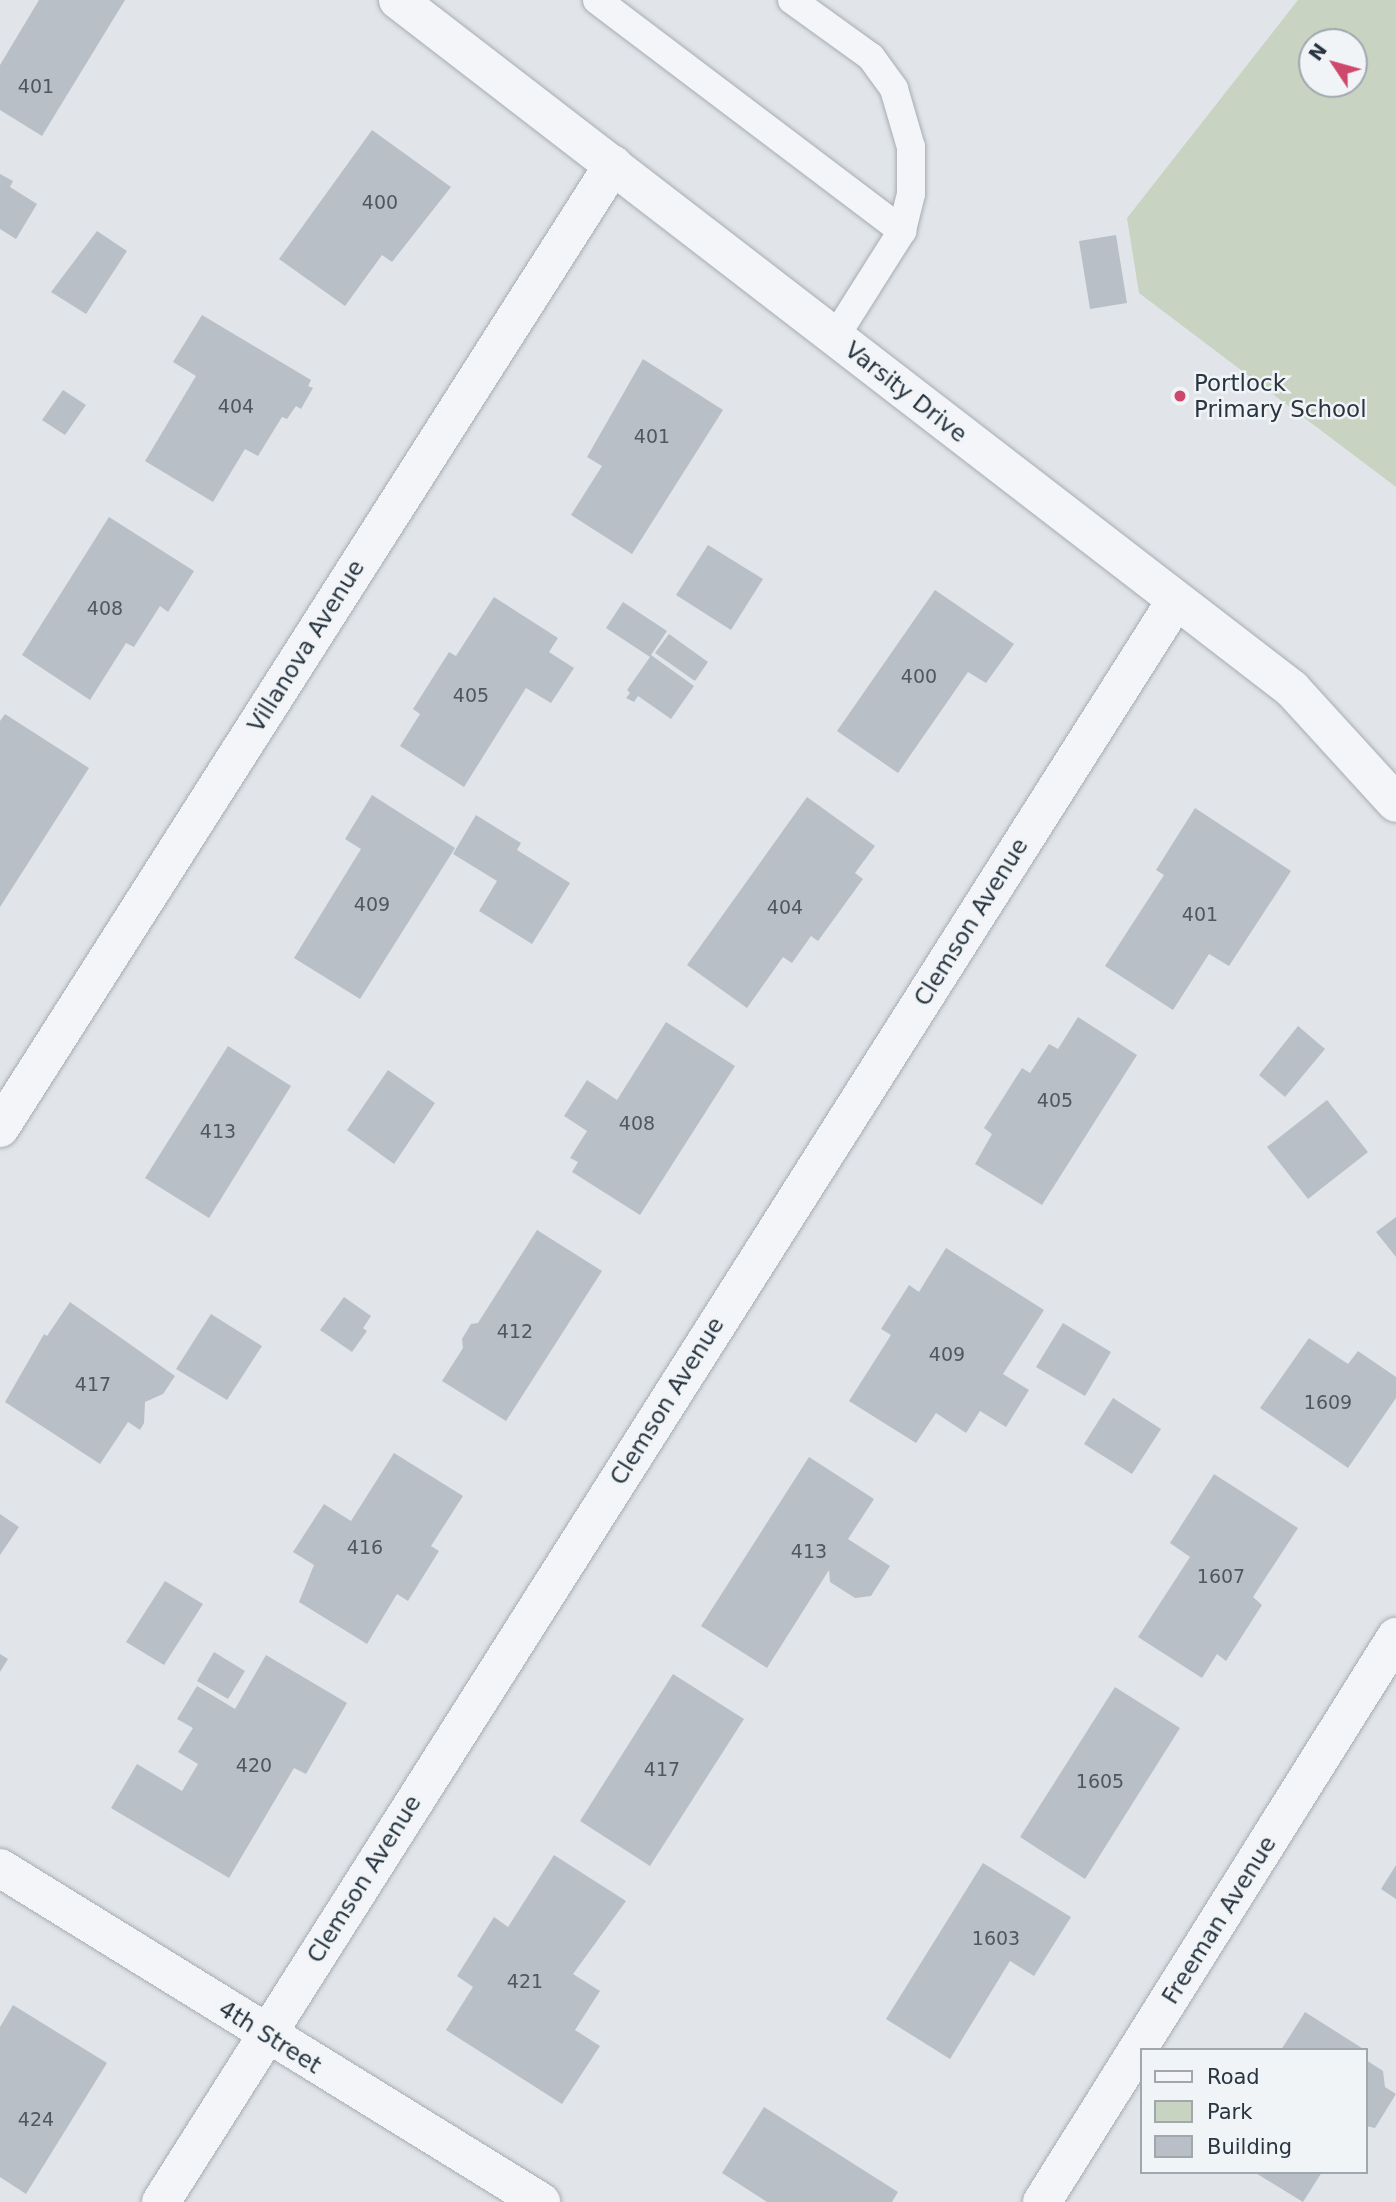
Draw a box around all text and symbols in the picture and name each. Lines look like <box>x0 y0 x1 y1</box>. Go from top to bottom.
north arrow <box>1298 28 1368 98</box>
text: N <box>1304 39 1331 65</box>
house number: 401 <box>18 76 54 98</box>
house number: 400 <box>362 192 398 214</box>
street label: Varsity Drive <box>840 336 972 448</box>
place label: Portlock Primary School <box>1194 369 1367 423</box>
marker: Portlock Primary School <box>1172 388 1188 404</box>
house number: 404 <box>218 396 254 418</box>
house number: 401 <box>634 426 670 448</box>
street label: Villanova Avenue <box>242 555 370 737</box>
house number: 408 <box>87 598 123 620</box>
house number: 400 <box>901 666 937 688</box>
house number: 405 <box>453 685 489 707</box>
street label: Clemson Avenue <box>908 833 1034 1011</box>
house number: 409 <box>354 894 390 916</box>
house number: 404 <box>767 897 803 919</box>
house number: 401 <box>1182 904 1218 926</box>
house number: 405 <box>1037 1090 1073 1112</box>
house number: 408 <box>619 1113 655 1135</box>
house number: 413 <box>200 1121 236 1143</box>
street label: Clemson Avenue <box>604 1312 730 1490</box>
house number: 412 <box>497 1321 533 1343</box>
house number: 409 <box>929 1344 965 1366</box>
house number: 417 <box>75 1374 111 1396</box>
house number: 1609 <box>1304 1392 1352 1414</box>
house number: 416 <box>347 1537 383 1559</box>
house number: 413 <box>791 1541 827 1563</box>
house number: 1607 <box>1197 1566 1245 1588</box>
house number: 420 <box>236 1755 272 1777</box>
house number: 417 <box>644 1759 680 1781</box>
house number: 1605 <box>1076 1771 1124 1793</box>
street label: Clemson Avenue <box>301 1790 427 1968</box>
street label: Freeman Avenue <box>1156 1831 1282 2009</box>
house number: 1603 <box>972 1928 1020 1950</box>
house number: 421 <box>507 1971 543 1993</box>
street label: 4th Street <box>214 1995 326 2079</box>
legend <box>1140 2048 1368 2174</box>
text: Road <box>1207 2065 1260 2089</box>
text: Park <box>1207 2100 1252 2124</box>
house number: 424 <box>18 2109 54 2131</box>
text: Building <box>1207 2135 1292 2159</box>

